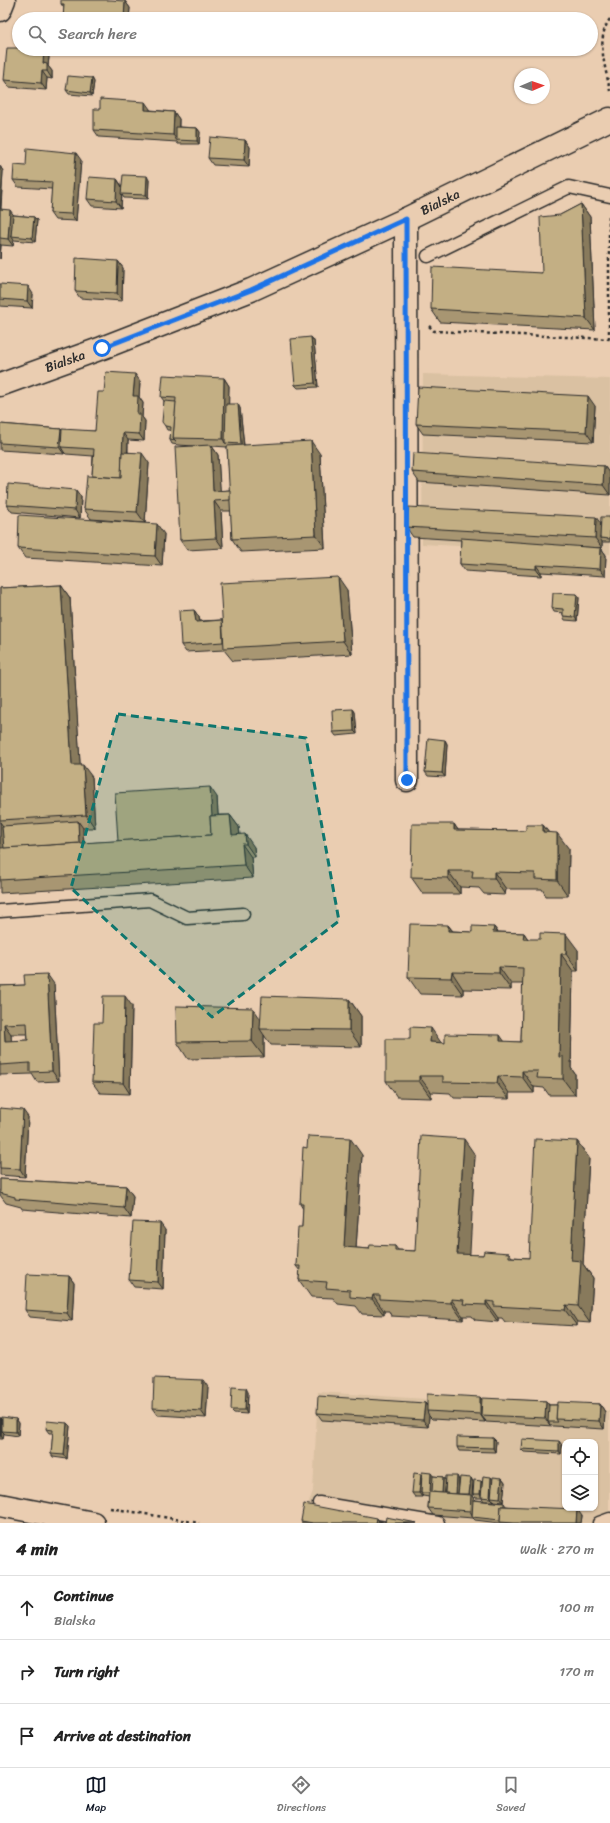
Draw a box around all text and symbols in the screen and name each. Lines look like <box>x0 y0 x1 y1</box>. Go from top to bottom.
search box <box>12 12 598 56</box>
text: Search here <box>58 21 137 47</box>
icon: search <box>26 23 48 45</box>
north arrow <box>514 68 550 104</box>
street label: Bialska <box>416 182 464 221</box>
route start <box>93 339 111 357</box>
street label: Bialska <box>42 343 89 379</box>
route end <box>398 771 416 789</box>
map controls <box>562 1439 598 1511</box>
button: locate <box>562 1439 598 1475</box>
button: layers <box>562 1475 598 1511</box>
text: 4 min <box>16 1534 58 1564</box>
text: Walk · 270 m <box>520 1538 594 1561</box>
text: Continue <box>54 1583 114 1609</box>
text: 100 m <box>559 1596 594 1619</box>
icon: ahead <box>16 1597 38 1619</box>
text: Bialska <box>54 1609 95 1632</box>
text: Turn right <box>54 1659 119 1685</box>
text: 170 m <box>559 1660 594 1683</box>
icon: right <box>16 1661 38 1683</box>
text: Arrive at destination <box>54 1723 191 1749</box>
icon: arrive <box>16 1725 38 1747</box>
tab: Map <box>85 1774 107 1817</box>
tab: Directions <box>277 1774 326 1817</box>
tab: Saved <box>496 1774 525 1817</box>

